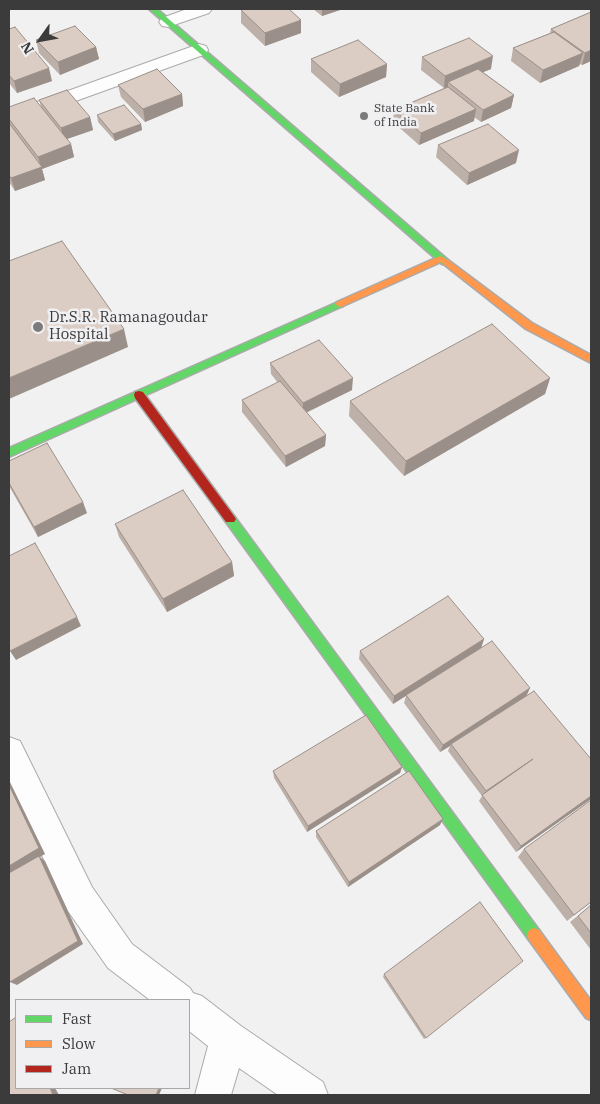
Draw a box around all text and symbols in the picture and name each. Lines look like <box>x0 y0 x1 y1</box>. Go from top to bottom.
north arrow <box>15 15 65 65</box>
text: N <box>17 38 38 57</box>
place label: State Bank of India <box>374 102 434 130</box>
marker: State Bank of India <box>358 110 370 122</box>
place label: Dr.S.R. Ramanagoudar Hospital <box>49 309 208 344</box>
marker: Dr.S.R. Ramanagoudar Hospital <box>31 320 45 334</box>
legend <box>15 999 190 1089</box>
text: Fast <box>62 1009 92 1028</box>
text: Slow <box>62 1034 95 1053</box>
text: Jam <box>62 1059 91 1078</box>

